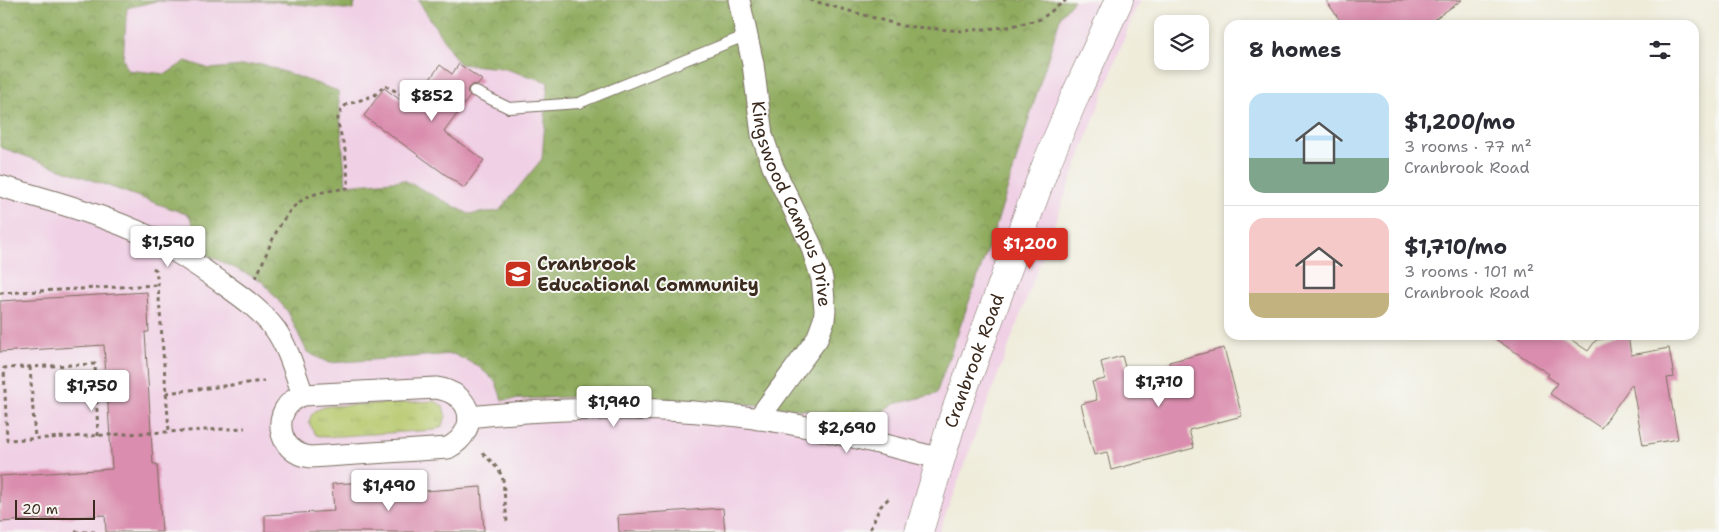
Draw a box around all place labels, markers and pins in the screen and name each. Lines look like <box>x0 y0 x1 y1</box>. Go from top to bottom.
pin: $852 <box>402 80 462 122</box>
pin: $1,590 <box>127 226 209 268</box>
pin: $1,200 <box>989 228 1071 270</box>
place label: Cranbrook Educational Community <box>537 252 759 297</box>
school or university icon: Cranbrook Educational Community <box>503 259 533 289</box>
pin: $1,710 <box>1118 366 1200 408</box>
pin: $1,750 <box>51 370 133 412</box>
pin: $1,940 <box>573 386 655 428</box>
pin: $2,690 <box>806 412 888 454</box>
pin: $1,490 <box>348 470 430 512</box>

